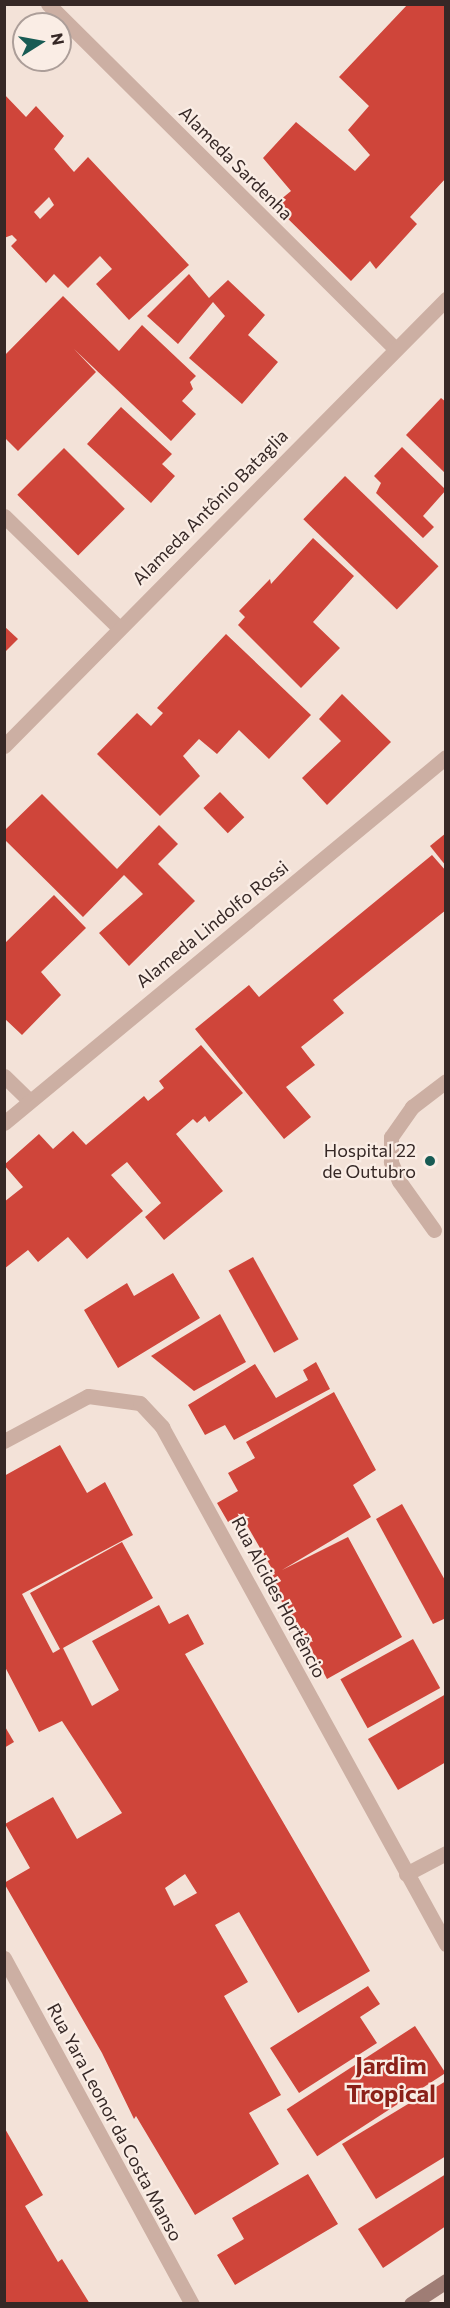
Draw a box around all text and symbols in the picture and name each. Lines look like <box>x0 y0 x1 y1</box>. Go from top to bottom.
north arrow <box>12 12 72 72</box>
text: N <box>48 31 69 47</box>
street label: Alameda Sardenha <box>175 102 297 224</box>
street label: Alameda Antônio Bataglia <box>128 425 292 589</box>
street label: Alameda Lindolfo Rossi <box>131 856 293 992</box>
place label: Hospital 22 de Outubro <box>322 1140 416 1182</box>
marker: Hospital 22 de Outubro <box>421 1152 439 1170</box>
street label: Rua Alcides Hortêncio <box>227 1513 331 1681</box>
street label: Rua Yara Leonor da Costa Manso <box>43 1999 187 2245</box>
district label: Jardim Tropical <box>346 2051 436 2107</box>

